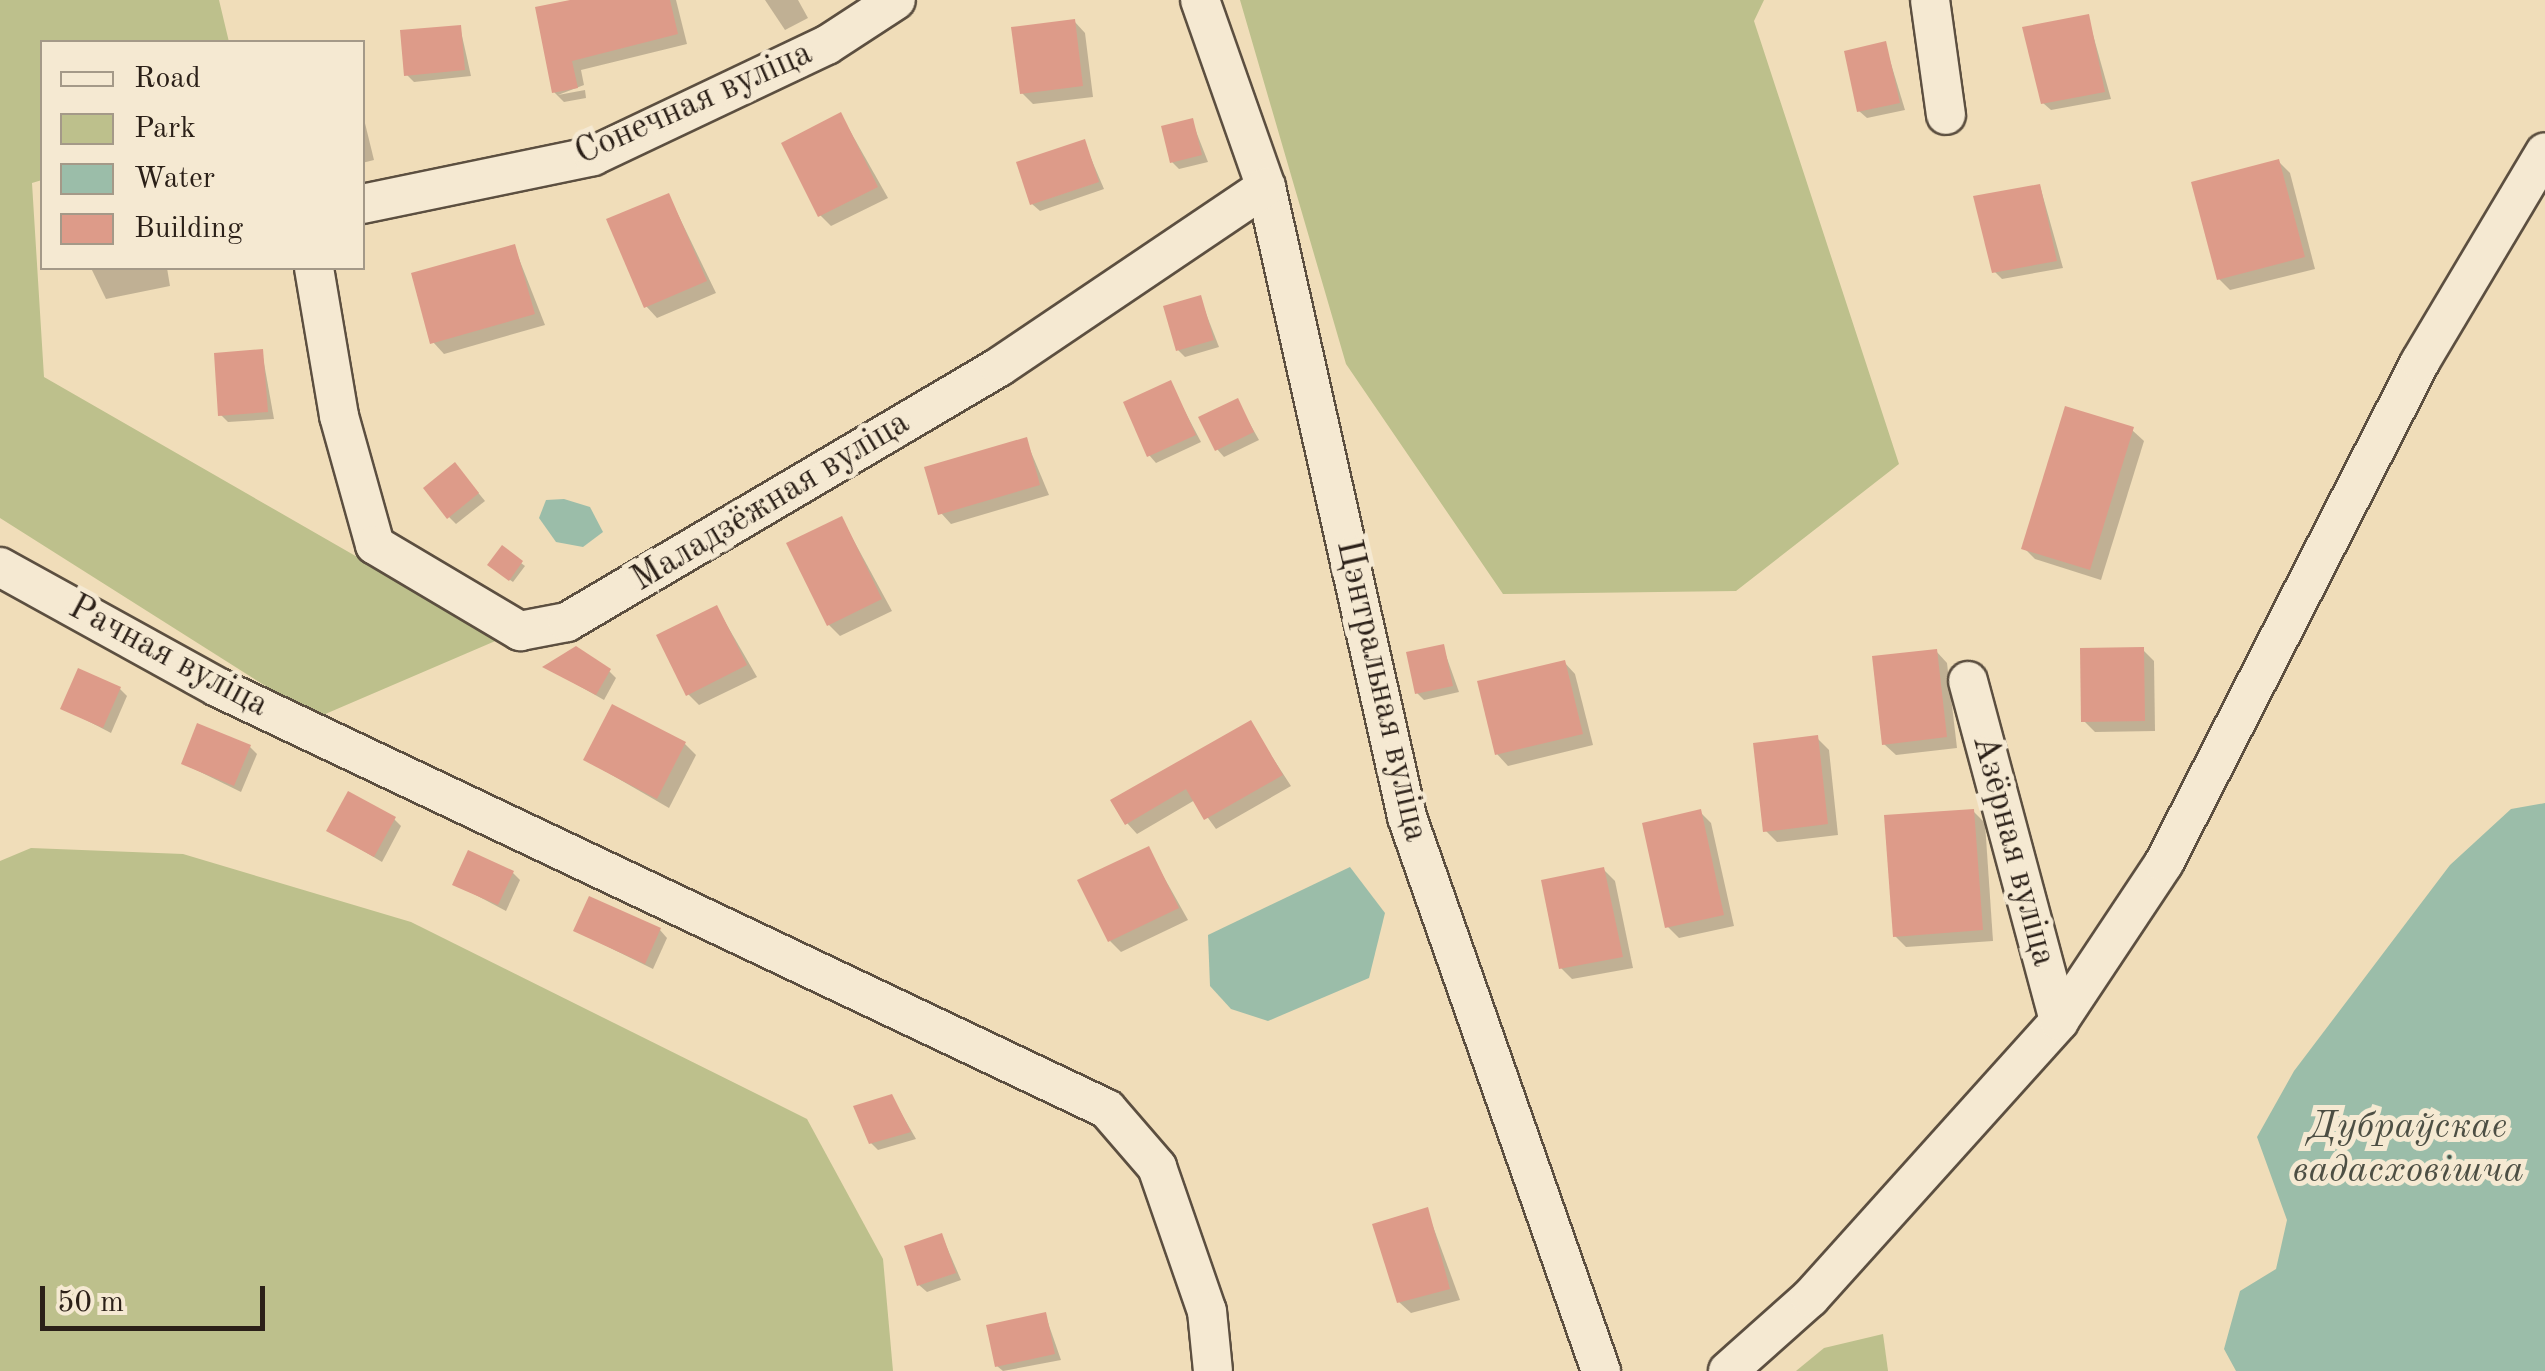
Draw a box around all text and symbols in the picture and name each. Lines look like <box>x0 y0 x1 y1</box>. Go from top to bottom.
street label: Сонечная вуліца <box>569 33 819 175</box>
legend <box>40 40 365 270</box>
text: Road <box>134 64 201 94</box>
text: Park <box>134 114 196 144</box>
text: Water <box>134 164 215 194</box>
text: Building <box>134 214 243 244</box>
street label: Маладзёжная вуліца <box>625 402 917 602</box>
street label: Цэнтральная вуліца <box>1326 536 1436 846</box>
street label: Рачная вуліца <box>61 587 275 727</box>
street label: Азёрная вуліца <box>1962 731 2064 971</box>
water label: Дубраўскае вадасховішча <box>2292 1105 2524 1194</box>
scale bar <box>45 1266 270 1328</box>
text: 50 m <box>57 1288 124 1318</box>

